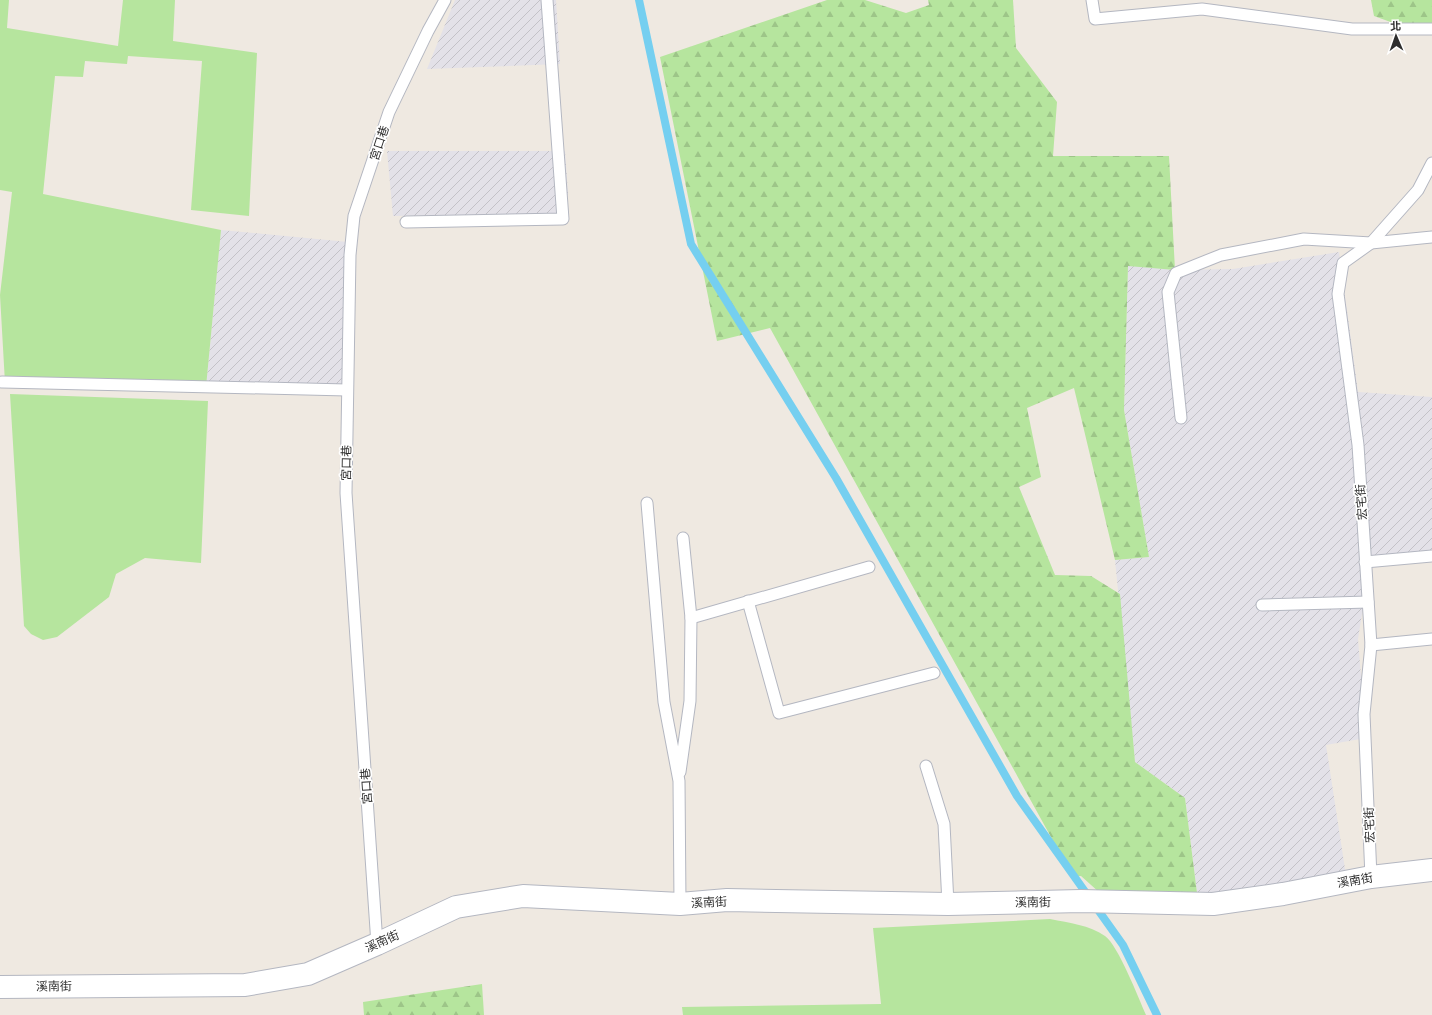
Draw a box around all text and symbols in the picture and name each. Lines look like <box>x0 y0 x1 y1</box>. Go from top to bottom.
north arrow <box>1376 16 1416 56</box>
text: 北 <box>1390 20 1401 32</box>
street label: 宮口巷 <box>367 124 391 162</box>
street label: 宮口巷 <box>339 445 353 481</box>
street label: 宏宅街 <box>1353 484 1369 520</box>
street label: 宮口巷 <box>358 768 374 804</box>
street label: 宏宅街 <box>1362 807 1376 843</box>
street label: 溪南街 <box>1336 870 1374 890</box>
street label: 溪南街 <box>691 895 727 909</box>
street label: 溪南街 <box>1015 895 1051 909</box>
street label: 溪南街 <box>363 928 401 954</box>
street label: 溪南街 <box>36 979 72 993</box>

